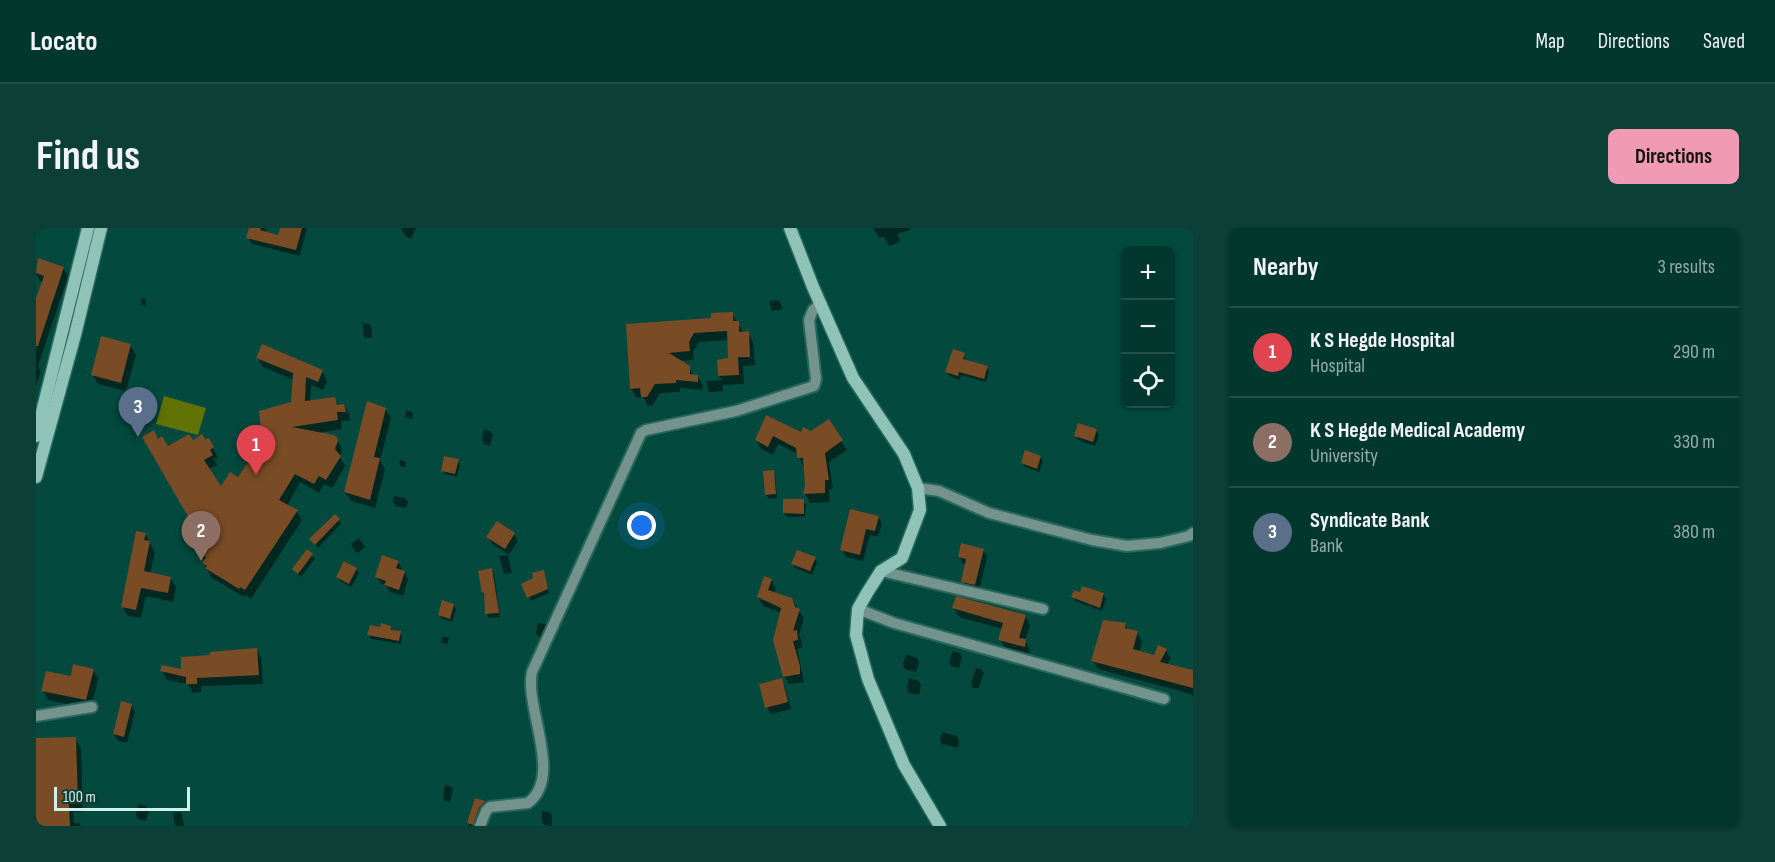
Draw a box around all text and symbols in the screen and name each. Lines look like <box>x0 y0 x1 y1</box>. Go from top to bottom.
text: Locato <box>30 25 97 58</box>
text: Map <box>1535 29 1565 54</box>
text: Directions <box>1598 29 1670 54</box>
text: Saved <box>1703 29 1745 54</box>
button: Directions <box>1608 129 1739 184</box>
text: Find us <box>36 131 140 182</box>
map controls <box>1121 246 1175 408</box>
button: + <box>1121 246 1175 300</box>
text: Nearby <box>1253 252 1319 283</box>
text: 3 results <box>1658 255 1715 279</box>
button: − <box>1121 300 1175 354</box>
text: K S Hegde Hospital <box>1310 327 1455 354</box>
text: 1 <box>1269 340 1276 364</box>
text: 290 m <box>1673 340 1715 364</box>
button: locate <box>1121 354 1175 408</box>
text: Hospital <box>1310 354 1365 378</box>
pin: 3 <box>118 388 158 437</box>
text: K S Hegde Medical Academy <box>1310 417 1525 444</box>
pin: 1 <box>236 426 276 475</box>
text: 2 <box>1268 430 1277 454</box>
text: 330 m <box>1673 430 1715 454</box>
text: University <box>1310 444 1378 468</box>
text: Syndicate Bank <box>1310 507 1430 534</box>
your location <box>627 511 656 540</box>
pin: 2 <box>182 512 220 561</box>
text: 3 <box>1268 520 1277 544</box>
text: 380 m <box>1673 520 1715 544</box>
text: Bank <box>1310 534 1343 558</box>
scale bar <box>54 784 190 812</box>
text: 100 m <box>63 788 96 807</box>

